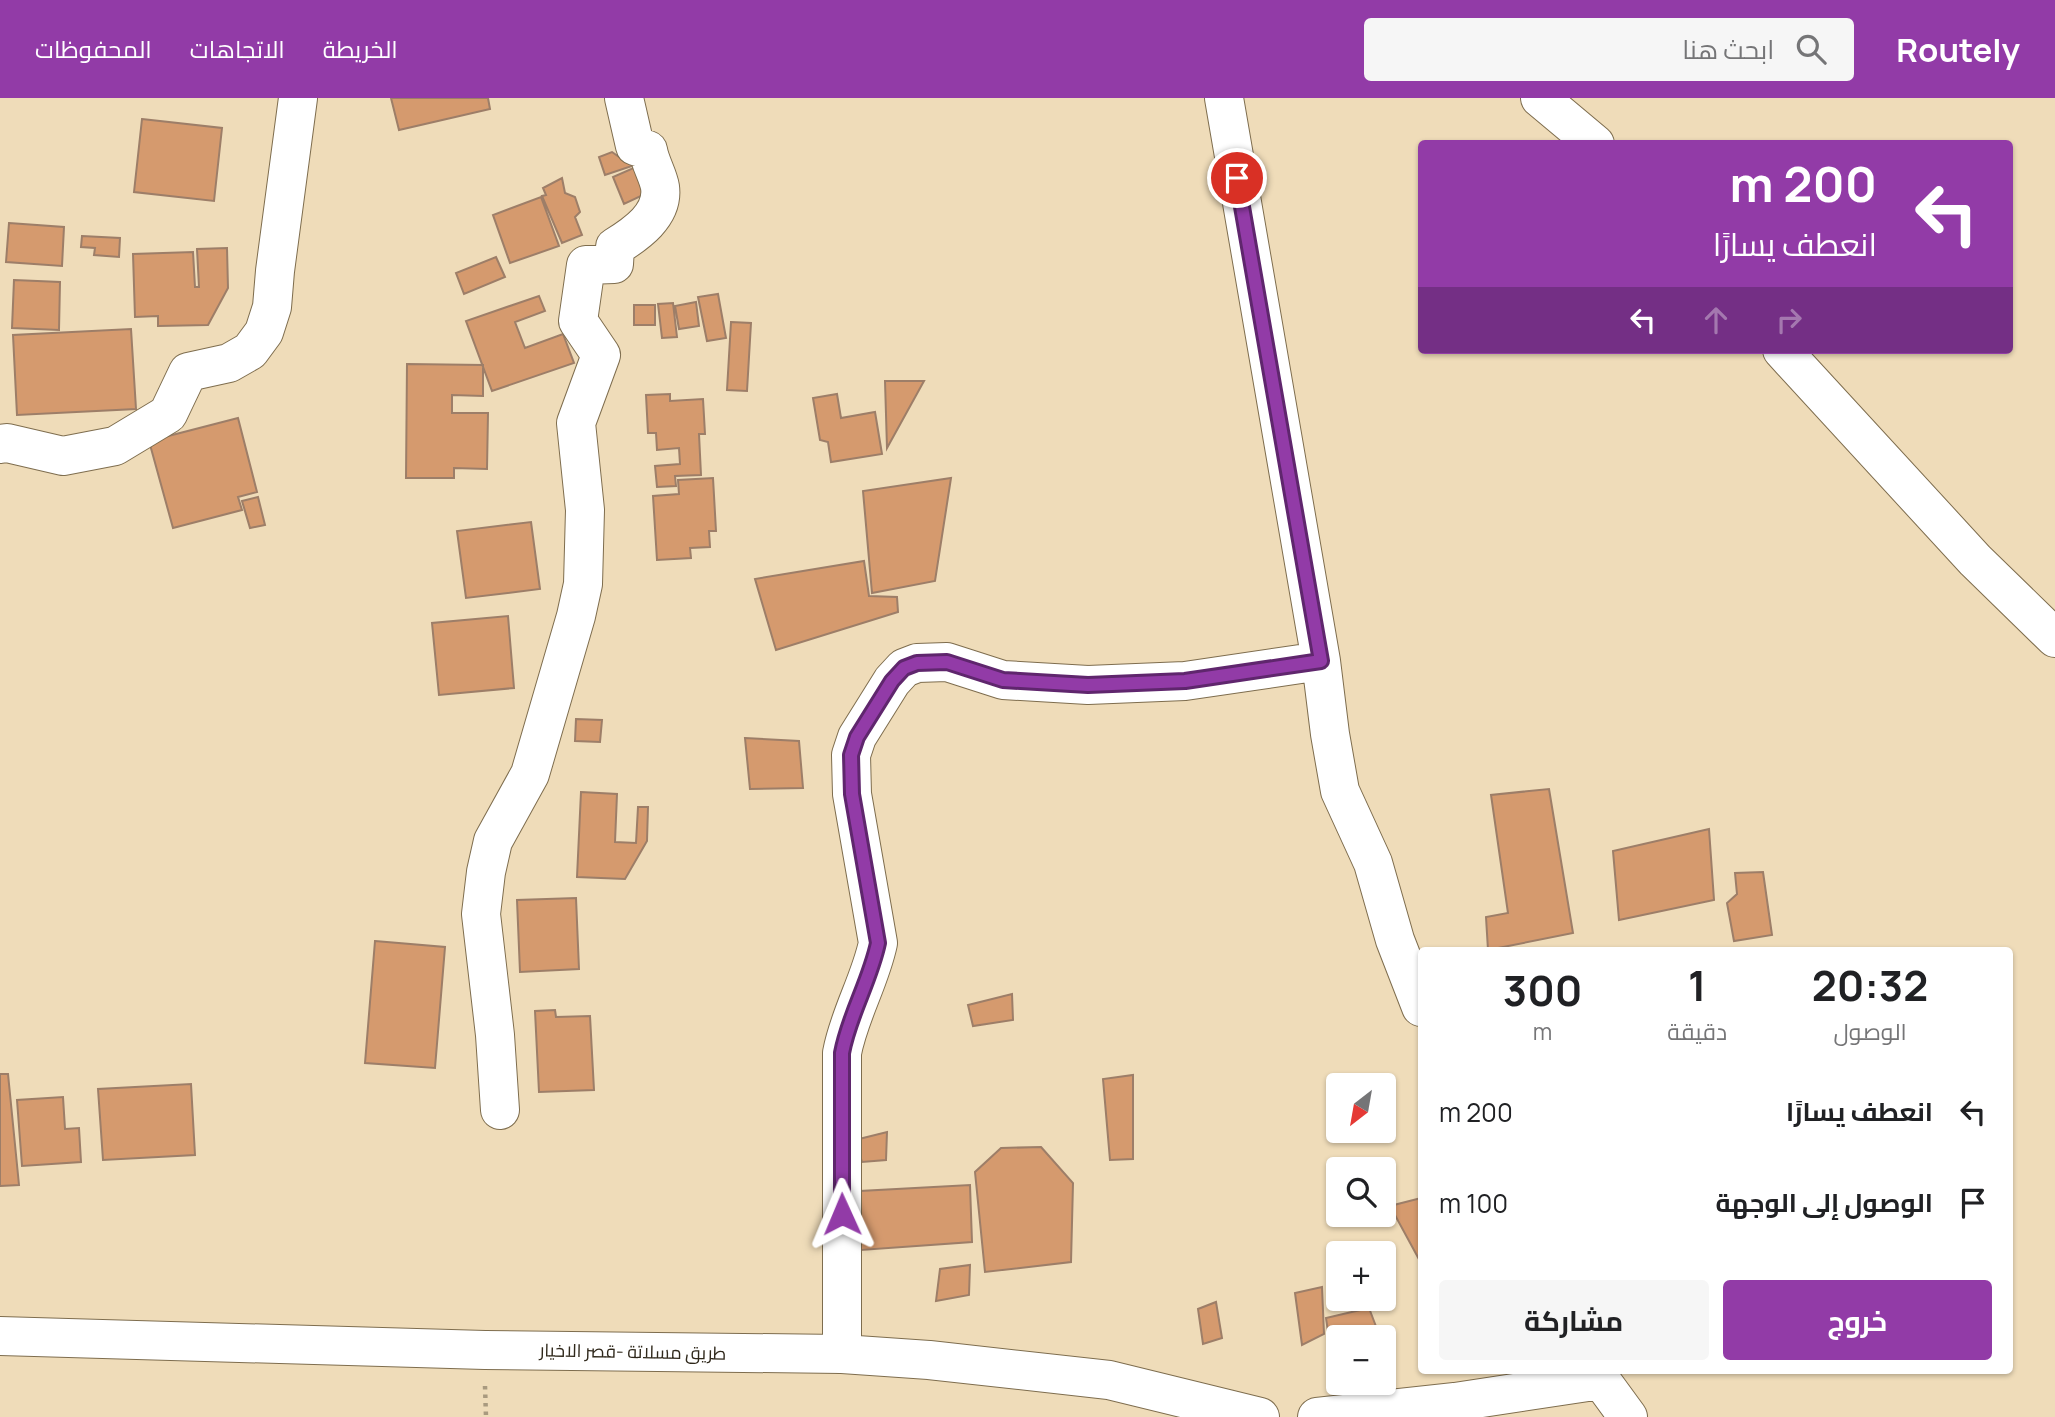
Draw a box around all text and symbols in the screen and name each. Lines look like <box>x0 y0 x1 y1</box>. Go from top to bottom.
search box <box>1364 18 1854 81</box>
text: Routely <box>1896 27 2020 72</box>
icon: search <box>1792 30 1830 68</box>
text: ابحث هنا <box>1682 31 1774 67</box>
text: المحفوظات <box>35 32 152 65</box>
text: الاتجاهات <box>190 32 285 65</box>
text: الخريطة <box>323 32 398 65</box>
pin <box>1207 148 1267 208</box>
text: 200 m <box>1729 150 1877 217</box>
icon: arrive <box>1218 159 1256 197</box>
icon: left <box>1901 168 1992 259</box>
text: انعطف يسارًا <box>1713 222 1877 266</box>
icon: left <box>1624 301 1662 339</box>
icon: ahead <box>1697 301 1735 339</box>
icon: right <box>1770 301 1808 339</box>
text: 1 <box>1688 956 1706 1014</box>
text: 20:32 <box>1812 956 1928 1014</box>
text: 300 <box>1503 961 1582 1019</box>
text: m <box>1533 1015 1552 1047</box>
text: دقيقة <box>1667 1015 1727 1047</box>
text: الوصول <box>1833 1015 1907 1047</box>
north arrow <box>1326 1073 1396 1143</box>
map controls <box>1326 1073 1396 1395</box>
text: انعطف يسارًا <box>1786 1093 1933 1129</box>
icon: left <box>1954 1093 1992 1131</box>
text: 200 m <box>1439 1094 1513 1130</box>
button: search <box>1326 1157 1396 1227</box>
position arrow <box>805 1177 879 1251</box>
text: الوصول إلى الوجهة <box>1715 1184 1933 1220</box>
icon: arrive <box>1954 1184 1992 1222</box>
text: 100 m <box>1439 1185 1508 1221</box>
button: + <box>1326 1241 1396 1311</box>
button: مشاركة <box>1439 1280 1709 1360</box>
button: خروج <box>1723 1280 1992 1360</box>
button: − <box>1326 1325 1396 1395</box>
street label: طريق مسلاتة -قصر الاخيار <box>538 1337 727 1366</box>

